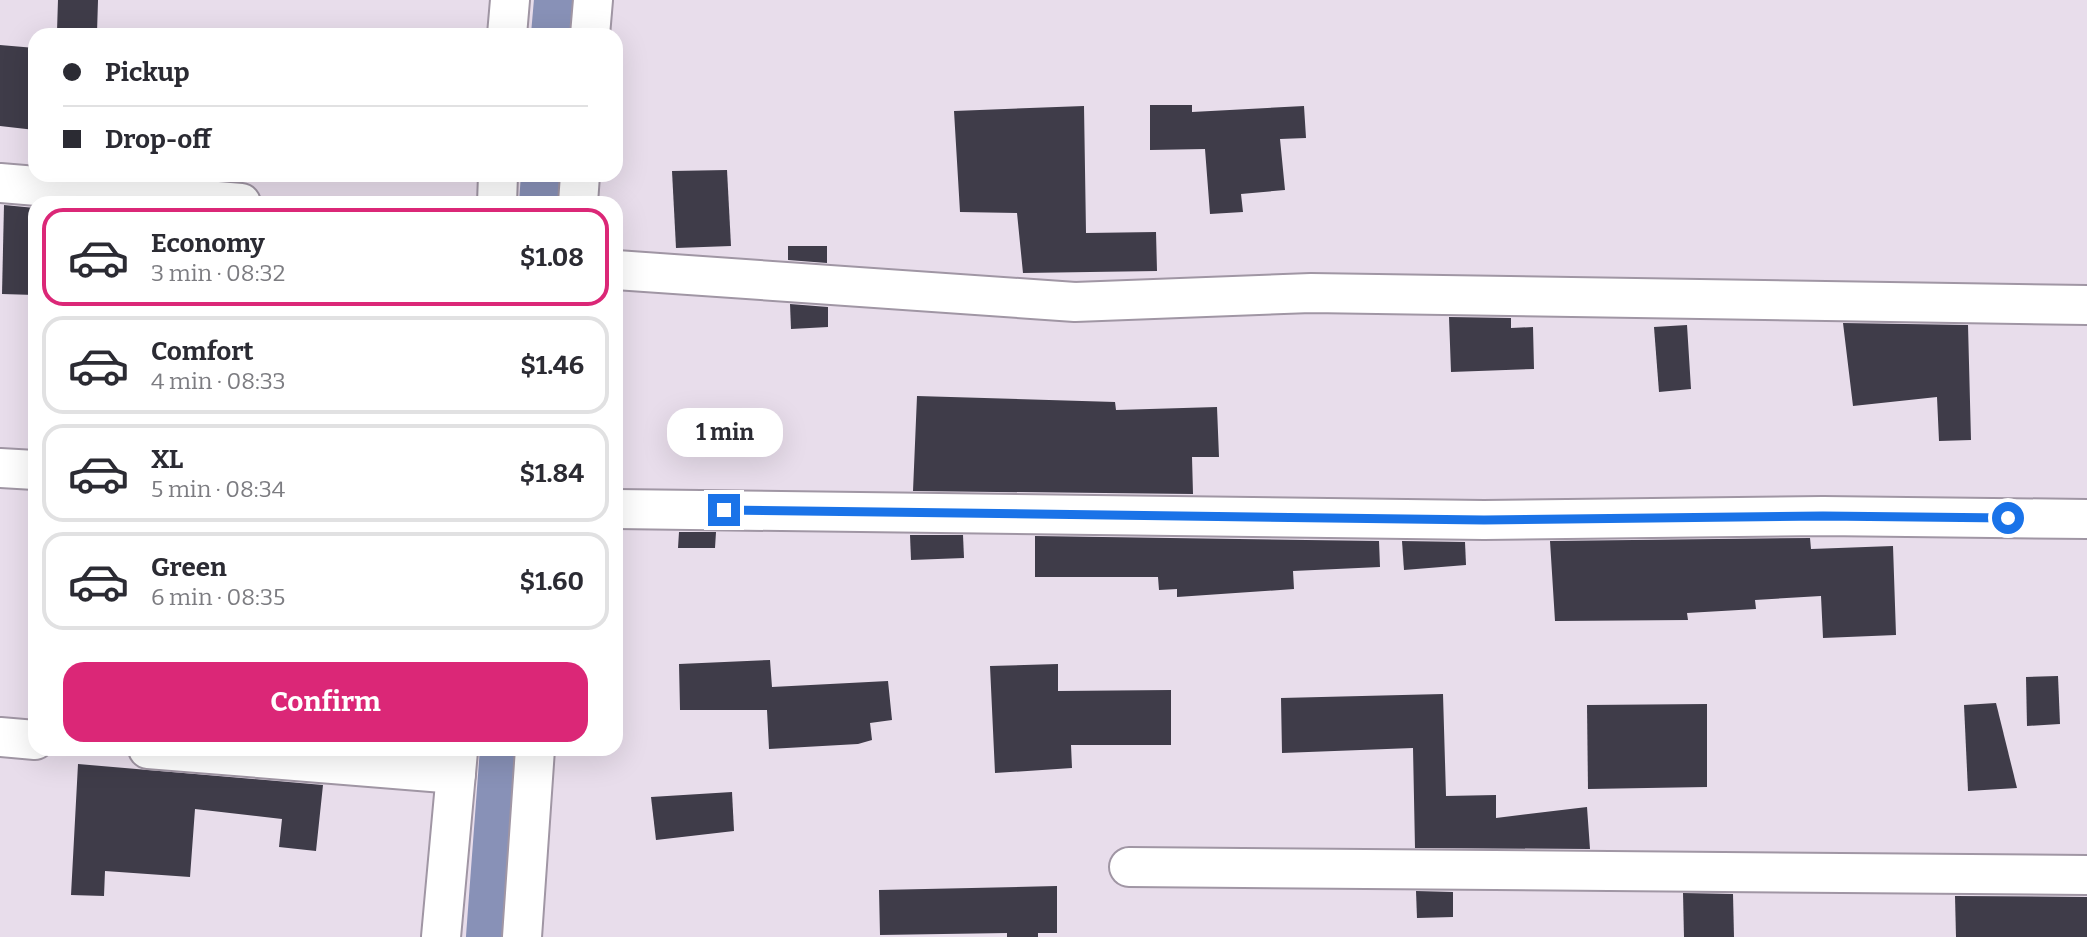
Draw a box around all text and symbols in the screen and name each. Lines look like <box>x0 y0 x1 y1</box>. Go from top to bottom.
text: Pickup <box>105 57 190 88</box>
text: Drop-off <box>105 124 211 155</box>
icon: car <box>67 226 130 289</box>
text: Economy <box>151 228 265 259</box>
text: $1.08 <box>520 242 584 273</box>
text: 3 min · 08:32 <box>151 259 285 287</box>
icon: car <box>67 334 130 397</box>
text: Comfort <box>151 336 254 367</box>
text: $1.46 <box>520 350 584 381</box>
text: 4 min · 08:33 <box>151 367 286 395</box>
callout: 1 min <box>666 408 782 458</box>
text: 1 min <box>696 418 754 446</box>
icon: car <box>67 442 130 505</box>
text: XL <box>151 444 183 475</box>
text: $1.84 <box>519 458 584 489</box>
text: 5 min · 08:34 <box>151 475 285 503</box>
route end <box>708 494 740 526</box>
route start <box>1992 502 2024 534</box>
icon: car <box>67 550 130 613</box>
text: Green <box>151 552 227 583</box>
text: $1.60 <box>520 566 584 597</box>
text: 6 min · 08:35 <box>151 583 285 611</box>
button: Confirm <box>63 662 588 742</box>

